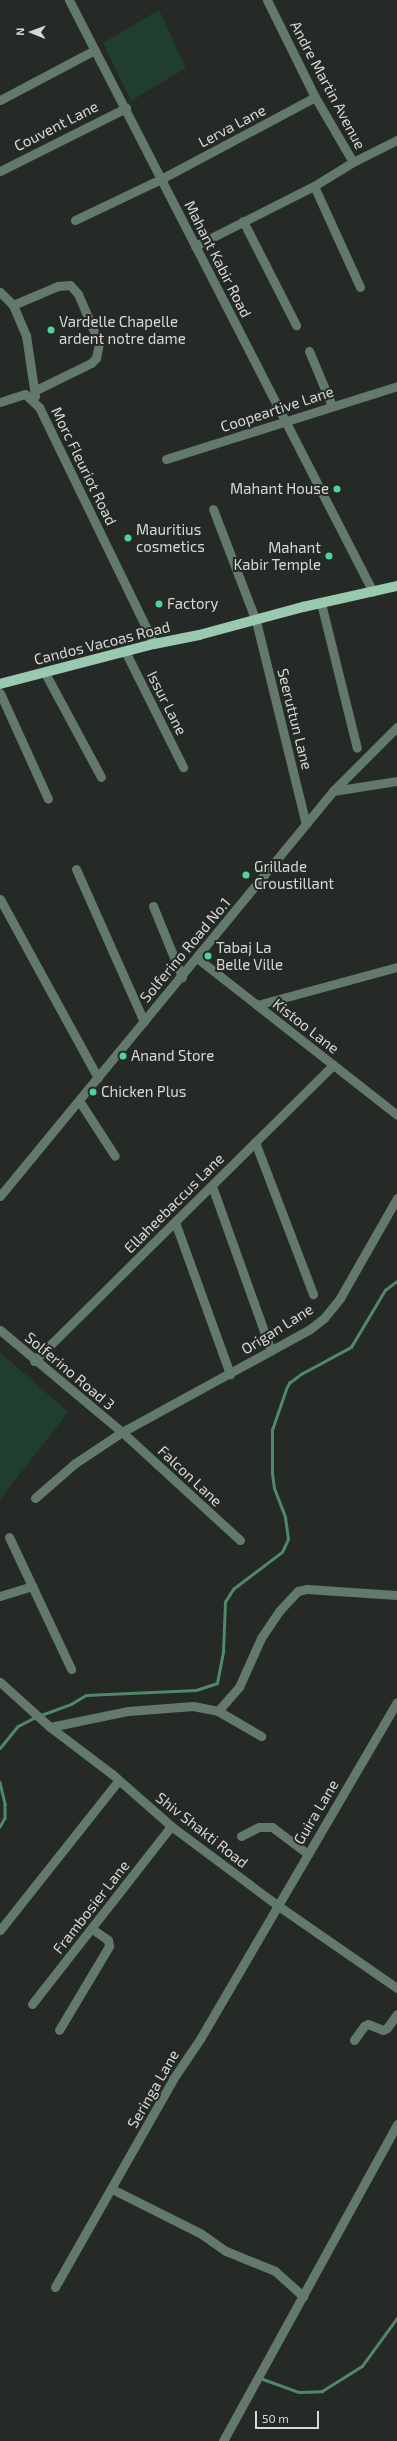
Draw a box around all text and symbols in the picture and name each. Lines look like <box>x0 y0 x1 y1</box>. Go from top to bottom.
north arrow <box>12 12 52 52</box>
street label: Andre Martin Avenue <box>286 18 370 152</box>
text: N <box>13 28 26 36</box>
street label: Couvent Lane <box>11 97 101 155</box>
street label: Lerva Lane <box>195 101 269 151</box>
street label: Mahant Kabir Road <box>181 197 255 321</box>
place label: Vardelle Chapelle ardent notre dame <box>59 312 186 347</box>
marker: Vardelle Chapelle ardent notre dame <box>46 325 56 335</box>
street label: Coopeartive Lane <box>218 382 336 436</box>
street label: Morc Fleuriot Road <box>48 404 120 528</box>
place label: Mahant House <box>230 480 329 498</box>
marker: Mahant House <box>332 484 342 494</box>
place label: Mauritius cosmetics <box>136 520 205 555</box>
marker: Mauritius cosmetics <box>123 533 133 543</box>
place label: Mahant Kabir Temple <box>233 538 321 573</box>
marker: Mahant Kabir Temple <box>324 551 334 561</box>
place label: Factory <box>167 595 218 613</box>
marker: Factory <box>154 599 164 609</box>
street label: Candos Vacoas Road <box>32 617 172 669</box>
street label: Seeruttun Lane <box>274 666 316 772</box>
street label: Issur Lane <box>143 668 191 738</box>
place label: Grillade Croustillant <box>254 857 334 892</box>
marker: Grillade Croustillant <box>241 870 251 880</box>
street label: Solferino Road No.1 <box>136 894 234 1006</box>
place label: Tabaj La Belle Ville <box>216 938 283 973</box>
marker: Tabaj La Belle Ville <box>203 951 213 961</box>
street label: Kistoo Lane <box>269 995 343 1057</box>
place label: Anand Store <box>131 1047 214 1065</box>
marker: Anand Store <box>118 1051 128 1061</box>
place label: Chicken Plus <box>101 1083 186 1101</box>
marker: Chicken Plus <box>88 1087 98 1097</box>
street label: Ellaheebaccus Lane <box>120 1149 228 1257</box>
street label: Origan Lane <box>238 1300 316 1358</box>
street label: Solferino Road 3 <box>22 1328 118 1414</box>
street label: Falcon Lane <box>154 1442 226 1510</box>
street label: Guira Lane <box>290 1777 342 1847</box>
street label: Shiv Shakti Road <box>152 1788 252 1872</box>
street label: Frambosier Lane <box>49 1857 133 1957</box>
street label: Seringa Lane <box>123 2047 183 2131</box>
scale bar <box>257 2403 321 2429</box>
text: 50 m <box>262 2411 289 2425</box>

